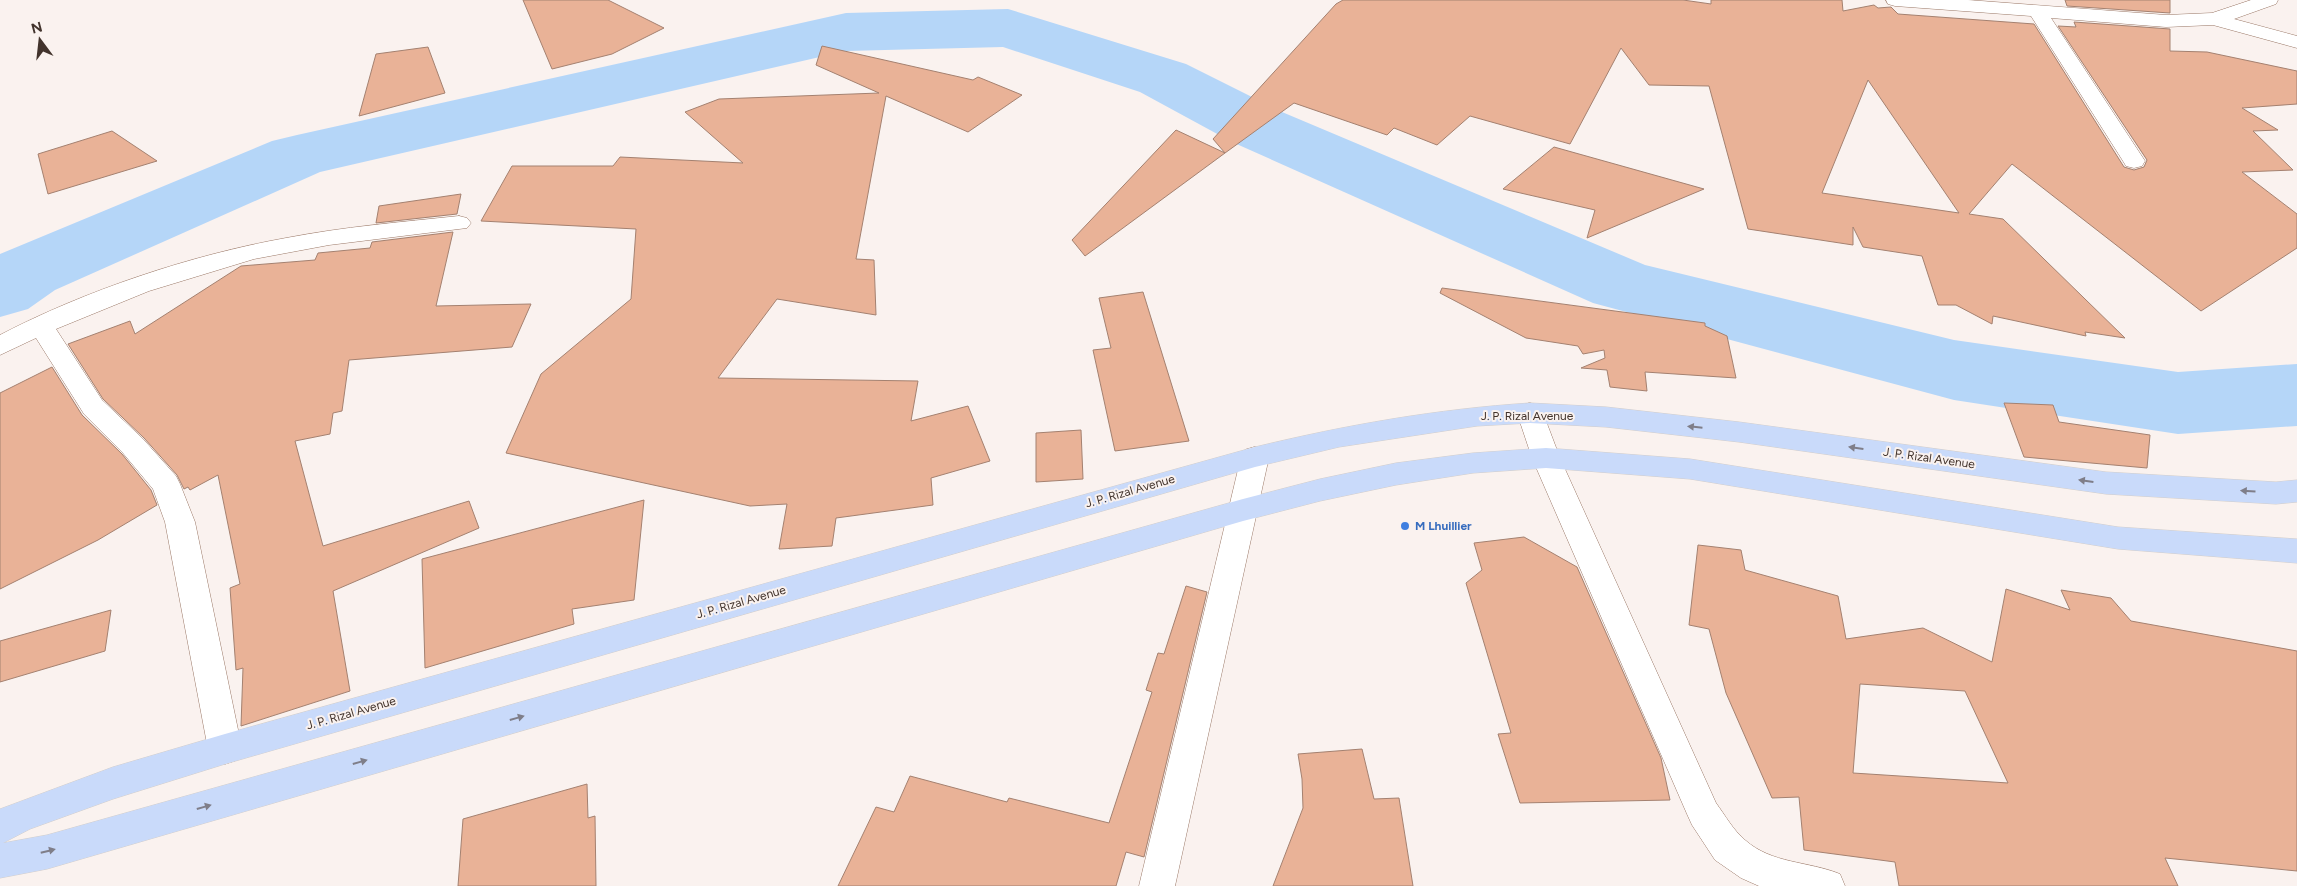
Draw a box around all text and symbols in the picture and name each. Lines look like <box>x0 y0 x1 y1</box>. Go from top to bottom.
north arrow <box>15 15 65 65</box>
text: N <box>29 18 44 38</box>
street label: J. P. Rizal Avenue <box>1481 409 1574 423</box>
one-way arrow <box>1687 423 1703 431</box>
one-way arrow <box>1848 444 1864 452</box>
street label: J. P. Rizal Avenue <box>1882 445 1976 471</box>
street label: J. P. Rizal Avenue <box>1084 471 1177 510</box>
one-way arrow <box>2078 476 2094 484</box>
one-way arrow <box>2240 487 2256 495</box>
place label: M Lhuillier <box>1415 519 1472 533</box>
marker: M Lhuillier <box>1399 520 1411 532</box>
street label: J. P. Rizal Avenue <box>695 582 788 621</box>
street label: J. P. Rizal Avenue <box>305 693 398 732</box>
one-way arrow <box>509 714 524 722</box>
one-way arrow <box>353 758 368 766</box>
one-way arrow <box>197 802 212 810</box>
one-way arrow <box>40 847 55 855</box>

